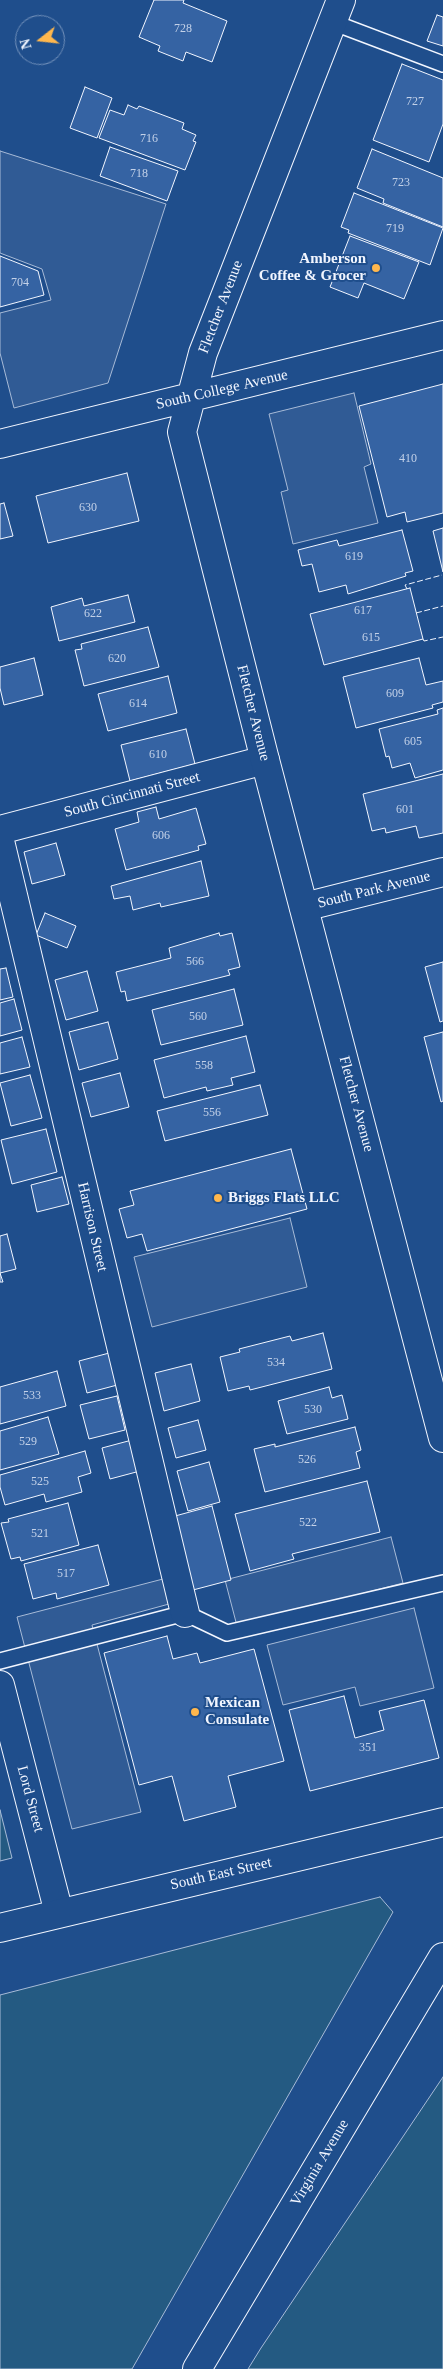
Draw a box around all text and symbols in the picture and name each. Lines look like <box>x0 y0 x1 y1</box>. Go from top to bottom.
north arrow <box>15 15 65 65</box>
house number: 728 <box>174 22 192 36</box>
text: N <box>17 37 35 51</box>
house number: 727 <box>406 95 424 109</box>
house number: 716 <box>140 132 158 146</box>
house number: 718 <box>130 167 148 181</box>
house number: 723 <box>392 176 410 190</box>
house number: 719 <box>386 222 404 236</box>
place label: Amberson Coffee & Grocer <box>259 250 366 285</box>
street label: Fletcher Avenue <box>195 258 247 356</box>
marker: Amberson Coffee & Grocer <box>370 262 382 274</box>
house number: 704 <box>11 276 29 290</box>
street label: South College Avenue <box>154 366 290 414</box>
house number: 410 <box>399 452 417 466</box>
house number: 630 <box>79 501 97 515</box>
house number: 619 <box>345 550 363 564</box>
house number: 617 <box>354 604 372 618</box>
house number: 622 <box>84 607 102 621</box>
house number: 615 <box>362 631 380 645</box>
house number: 620 <box>108 652 126 666</box>
street label: Fletcher Avenue <box>232 663 274 763</box>
house number: 609 <box>386 687 404 701</box>
house number: 614 <box>129 697 147 711</box>
house number: 605 <box>404 735 422 749</box>
house number: 610 <box>149 748 167 762</box>
street label: South Cincinnati Street <box>62 768 202 822</box>
house number: 601 <box>396 803 414 817</box>
house number: 606 <box>152 829 170 843</box>
street label: South Park Avenue <box>316 867 432 913</box>
house number: 566 <box>186 955 204 969</box>
house number: 560 <box>189 1010 207 1024</box>
street label: Fletcher Avenue <box>335 1054 377 1154</box>
house number: 558 <box>195 1059 213 1073</box>
house number: 556 <box>203 1106 221 1120</box>
street label: Harrison Street <box>73 1181 111 1273</box>
place label: Briggs Flats LLC <box>228 1189 340 1207</box>
marker: Briggs Flats LLC <box>212 1192 224 1204</box>
house number: 534 <box>267 1356 285 1370</box>
house number: 533 <box>23 1389 41 1403</box>
house number: 530 <box>304 1403 322 1417</box>
house number: 529 <box>19 1435 37 1449</box>
house number: 526 <box>298 1453 316 1467</box>
house number: 525 <box>31 1475 49 1489</box>
house number: 522 <box>299 1516 317 1530</box>
house number: 521 <box>31 1527 49 1541</box>
house number: 517 <box>57 1567 75 1581</box>
place label: Mexican Consulate <box>205 1694 269 1729</box>
marker: Mexican Consulate <box>189 1706 201 1718</box>
house number: 351 <box>359 1741 377 1755</box>
street label: Lord Street <box>13 1764 47 1834</box>
street label: South East Street <box>169 1854 273 1894</box>
street label: Virginia Avenue <box>287 2116 353 2210</box>

